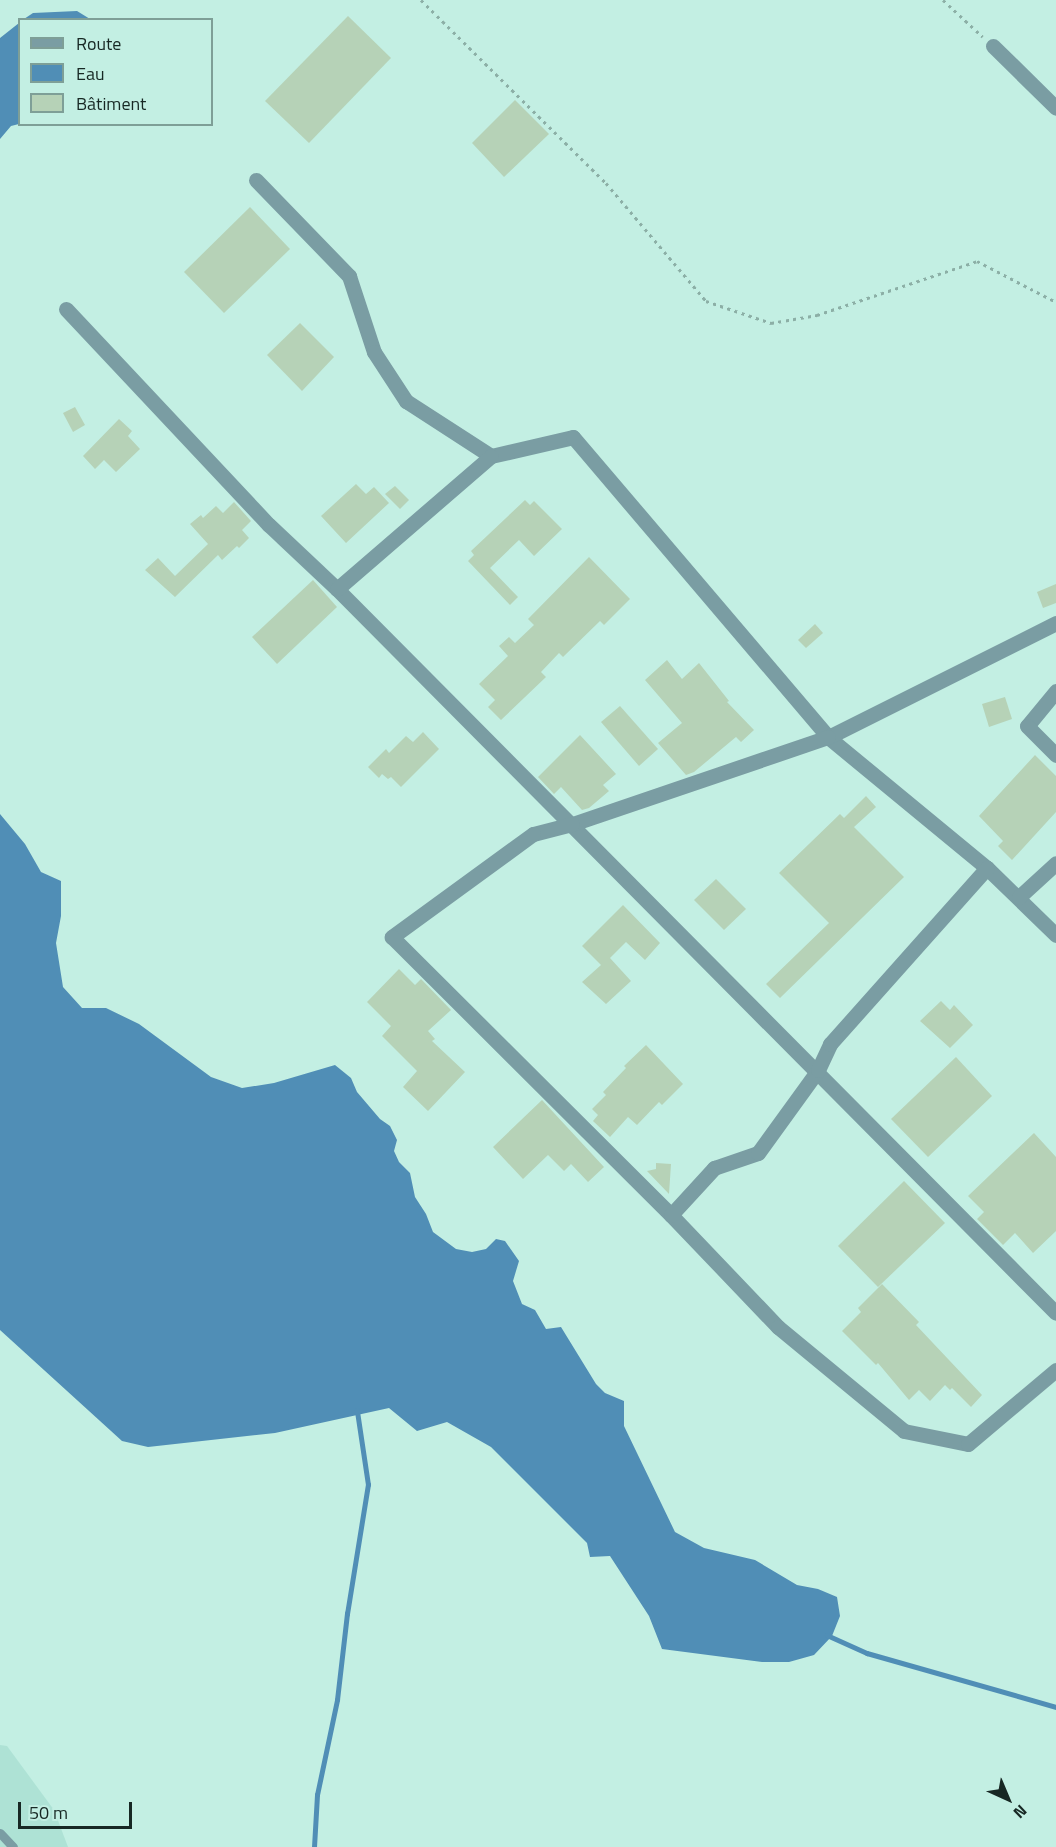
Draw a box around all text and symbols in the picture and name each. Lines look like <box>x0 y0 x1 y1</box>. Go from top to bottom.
legend <box>18 18 213 126</box>
text: Route <box>76 30 121 57</box>
text: Eau <box>76 60 105 87</box>
text: Bâtiment <box>76 90 146 117</box>
north arrow <box>978 1769 1038 1829</box>
scale bar <box>21 1790 135 1828</box>
text: 50 m <box>29 1799 68 1826</box>
text: N <box>1008 1799 1033 1824</box>

